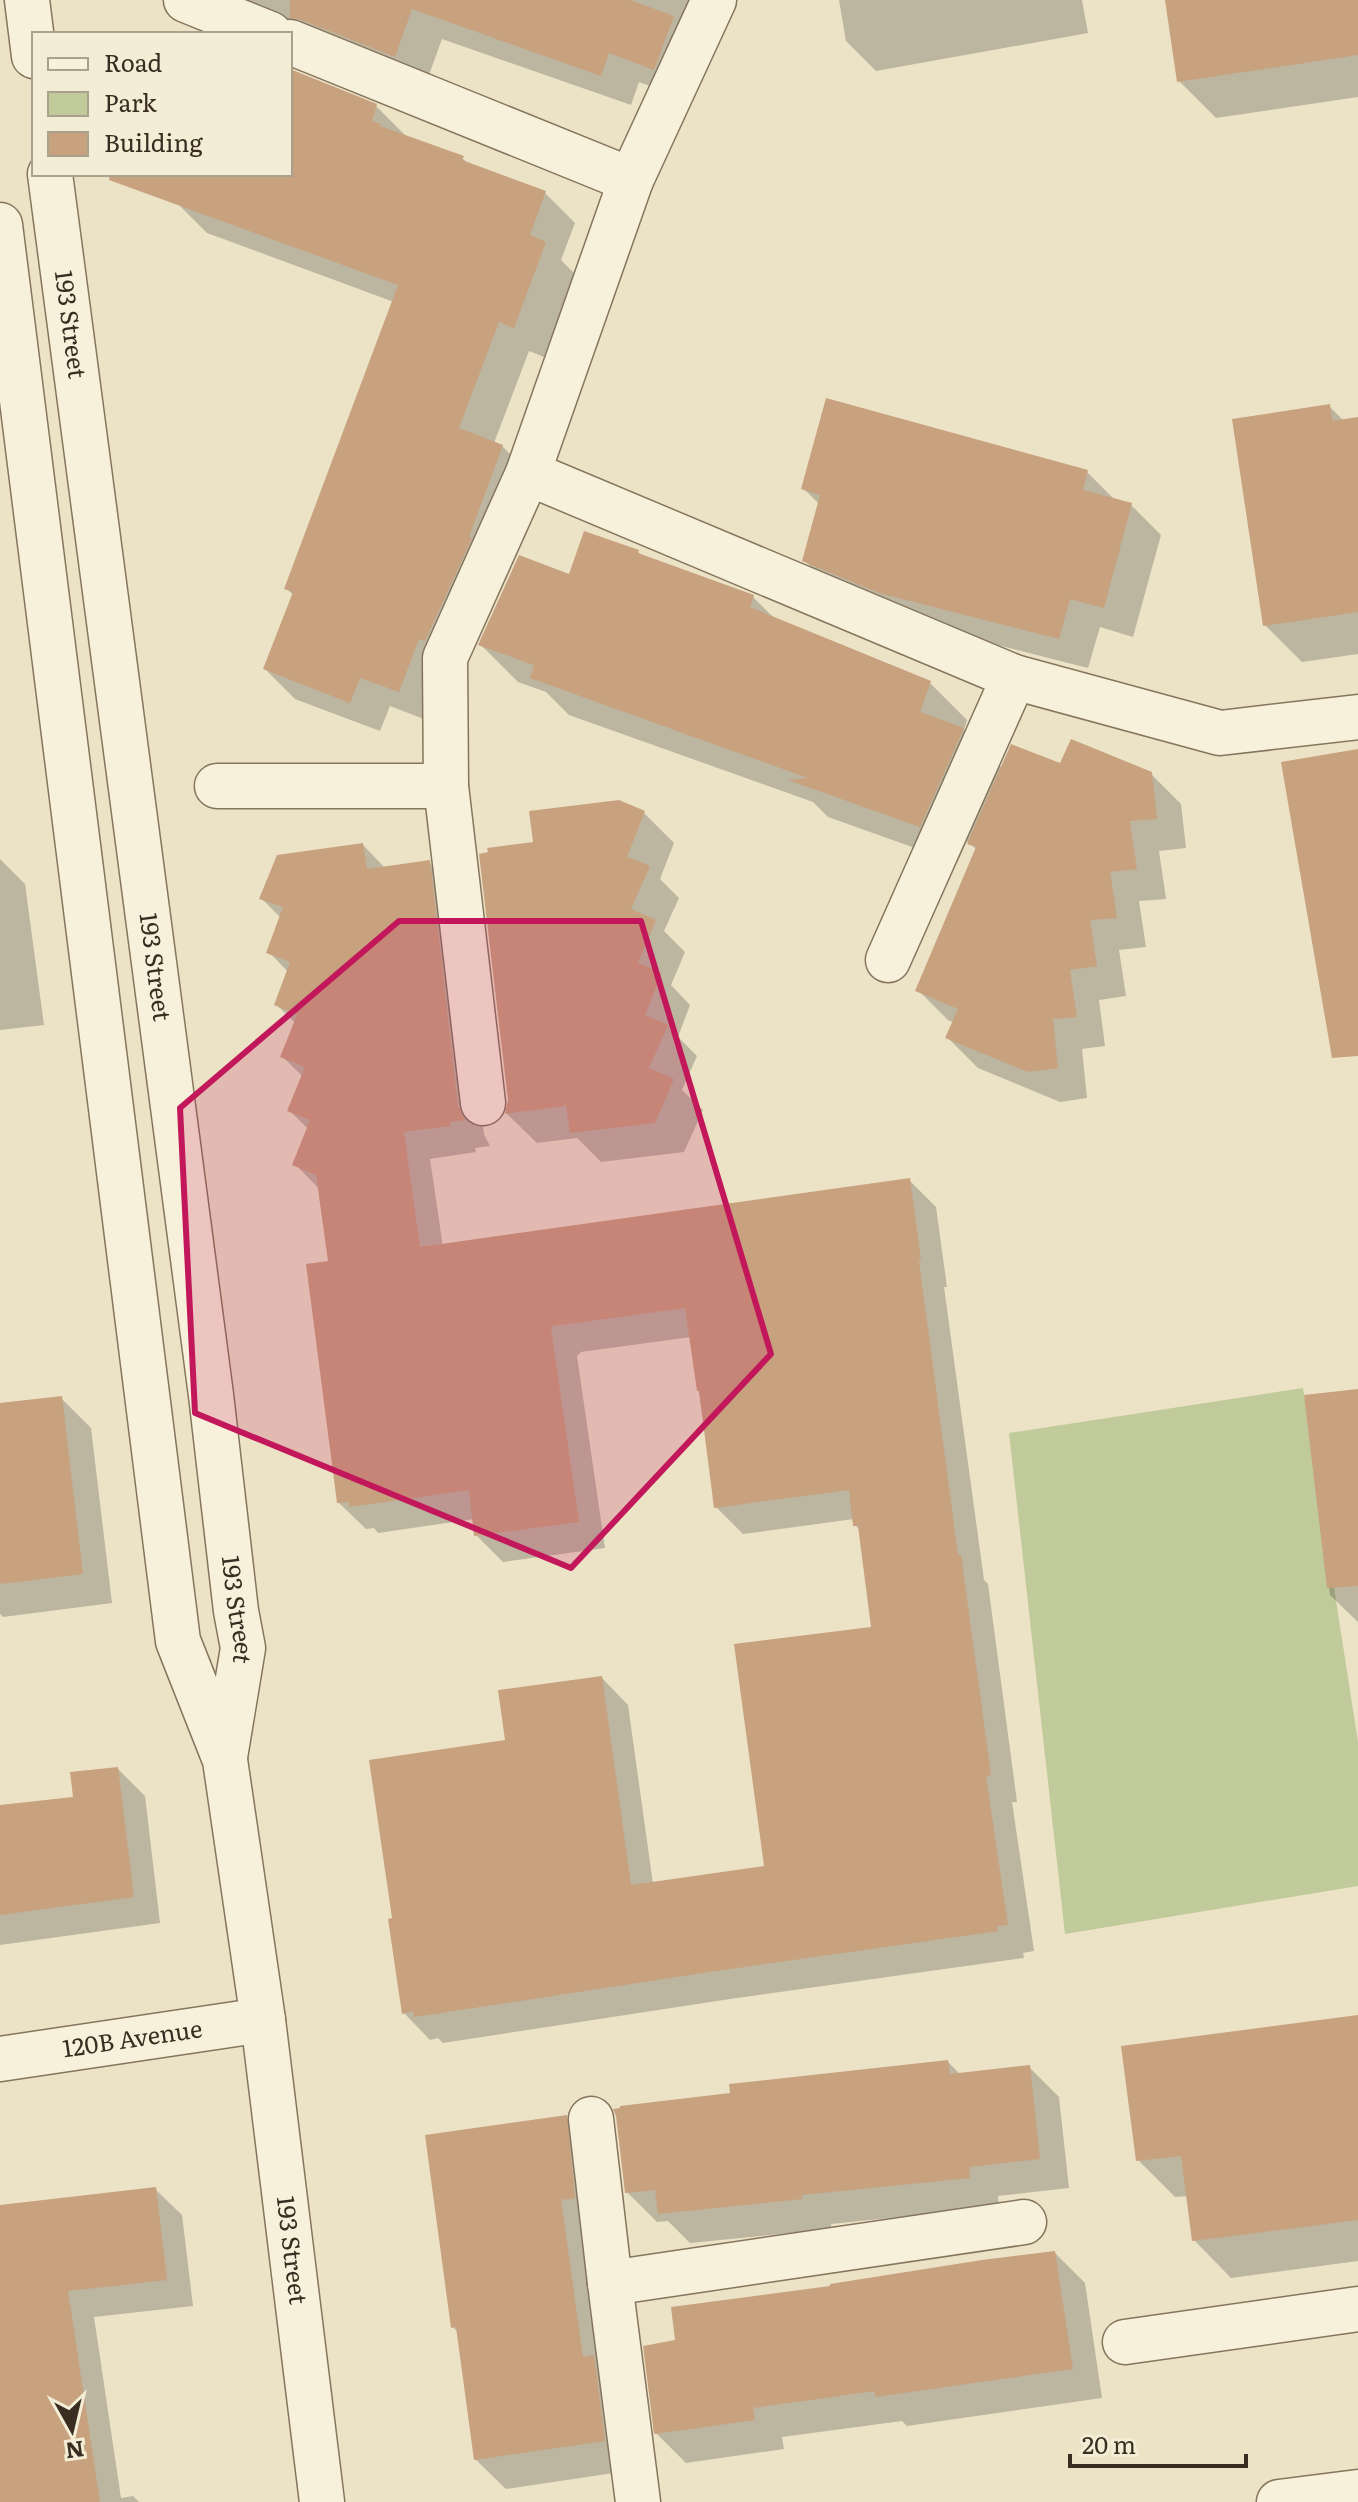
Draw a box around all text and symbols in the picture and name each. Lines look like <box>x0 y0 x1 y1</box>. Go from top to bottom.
legend <box>32 32 292 176</box>
text: Road <box>104 44 163 79</box>
text: Park <box>104 84 157 119</box>
text: Building <box>104 124 203 159</box>
street label: 193 Street <box>48 268 97 381</box>
street label: 193 Street <box>133 911 182 1023</box>
street label: 193 Street <box>215 1554 264 1667</box>
street label: 120B Avenue <box>60 2009 204 2065</box>
street label: 193 Street <box>270 2194 318 2307</box>
north arrow <box>32 2390 112 2470</box>
scale bar <box>1070 2418 1246 2468</box>
text: 20 m <box>1082 2426 1136 2461</box>
text: N <box>64 2434 86 2469</box>

